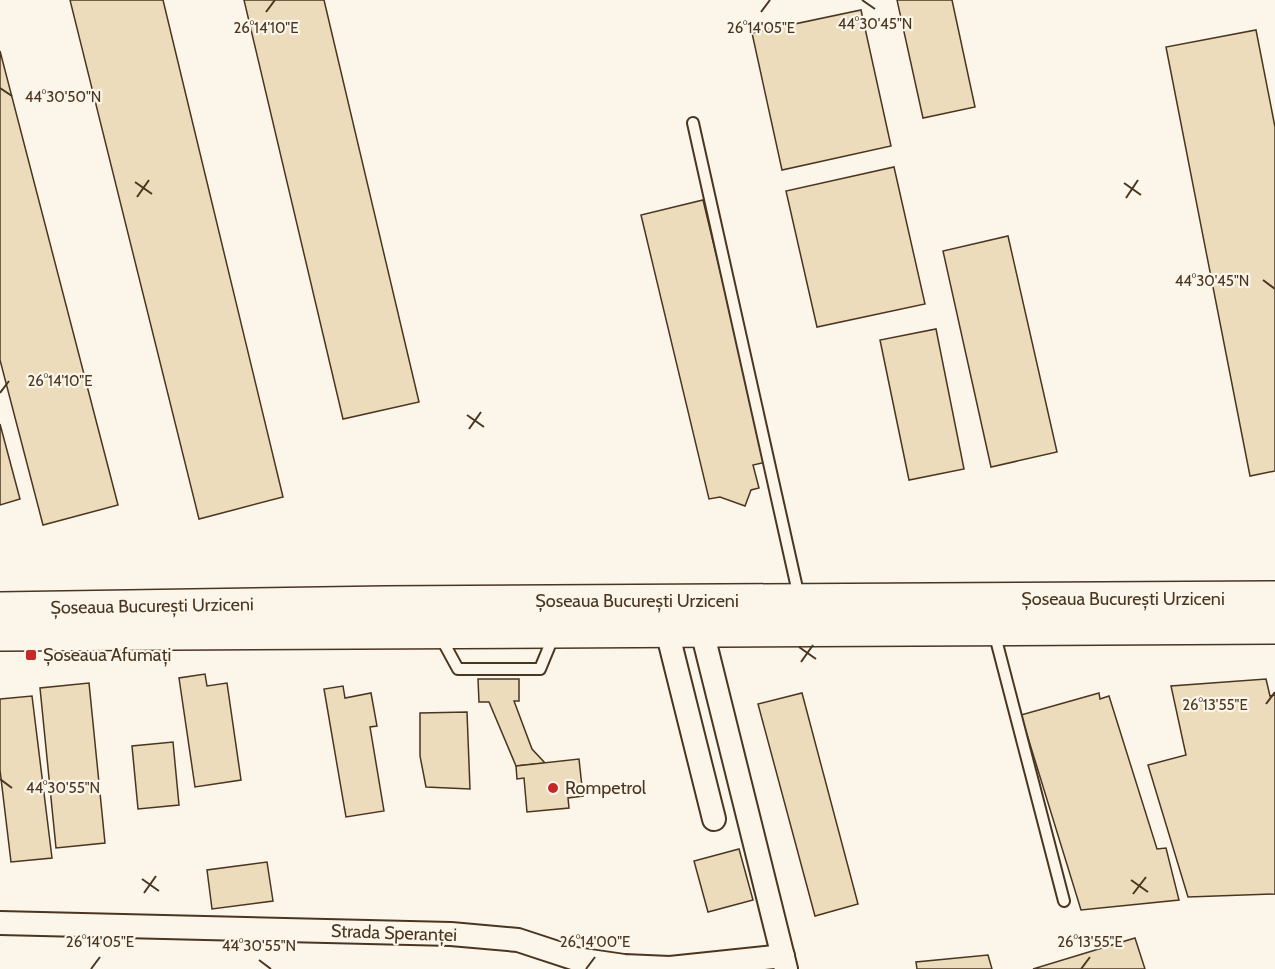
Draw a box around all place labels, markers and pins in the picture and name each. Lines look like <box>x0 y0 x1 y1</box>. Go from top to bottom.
place label: Șoseaua Afumați <box>43 644 171 667</box>
marker: Șoseaua Afumați <box>24 648 38 662</box>
place label: Rompetrol <box>565 777 647 799</box>
marker: Rompetrol <box>546 781 560 795</box>

